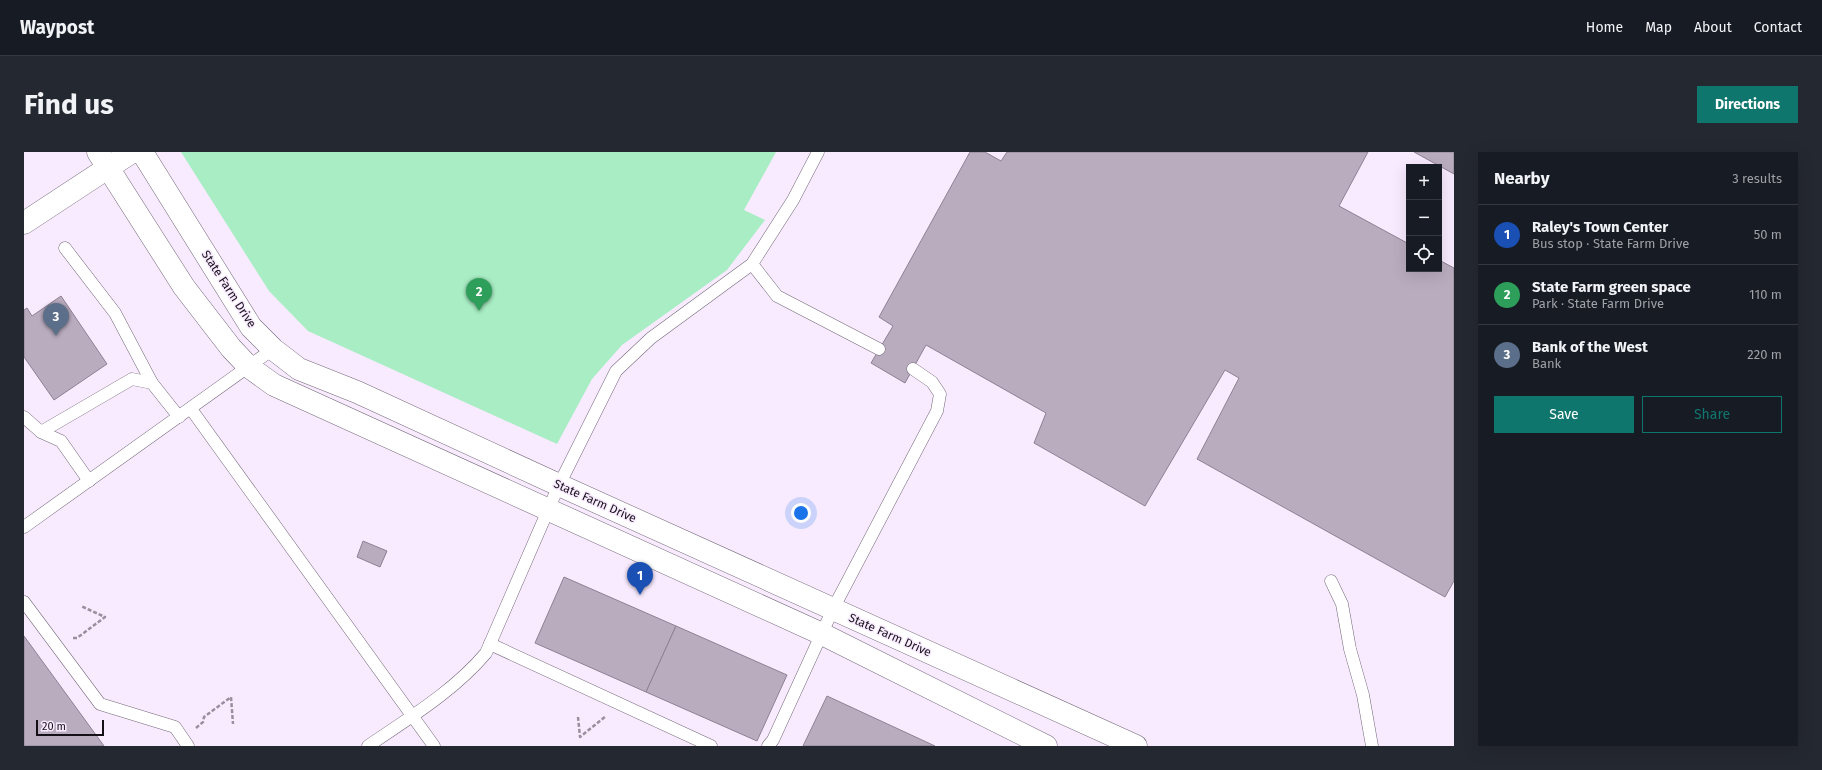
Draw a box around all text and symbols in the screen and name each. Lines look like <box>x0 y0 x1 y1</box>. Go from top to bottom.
text: Waypost <box>20 16 94 39</box>
text: Home <box>1586 19 1623 36</box>
text: Map <box>1645 19 1672 36</box>
text: About <box>1694 19 1732 36</box>
text: Contact <box>1754 19 1802 36</box>
button: Directions <box>1697 86 1798 123</box>
text: Find us <box>24 88 114 121</box>
map controls <box>1406 164 1442 272</box>
button: + <box>1406 164 1442 200</box>
text: Nearby <box>1494 168 1549 189</box>
text: 3 results <box>1732 171 1782 186</box>
button: − <box>1406 200 1442 236</box>
text: Raley's Town Center <box>1532 218 1668 236</box>
text: 1 <box>1504 227 1510 242</box>
text: 50 m <box>1754 227 1782 242</box>
button: locate <box>1406 236 1442 272</box>
text: Bus stop · State Farm Drive <box>1532 236 1689 251</box>
street label: State Farm Drive <box>199 248 259 330</box>
pin: 2 <box>466 278 492 311</box>
text: State Farm green space <box>1532 278 1691 296</box>
text: 2 <box>1504 287 1510 302</box>
text: 110 m <box>1749 287 1782 302</box>
text: Park · State Farm Drive <box>1532 296 1664 311</box>
pin: 3 <box>43 303 69 336</box>
text: Bank of the West <box>1532 338 1648 356</box>
text: 3 <box>1504 347 1510 362</box>
text: 220 m <box>1747 347 1782 362</box>
text: Bank <box>1532 356 1561 371</box>
button: Save <box>1494 396 1634 433</box>
button: Share <box>1642 396 1782 433</box>
street label: State Farm Drive <box>551 476 639 526</box>
your location <box>791 503 811 523</box>
pin: 1 <box>627 562 653 595</box>
street label: State Farm Drive <box>846 610 934 660</box>
scale bar <box>36 718 104 737</box>
text: 20 m <box>42 720 66 733</box>

